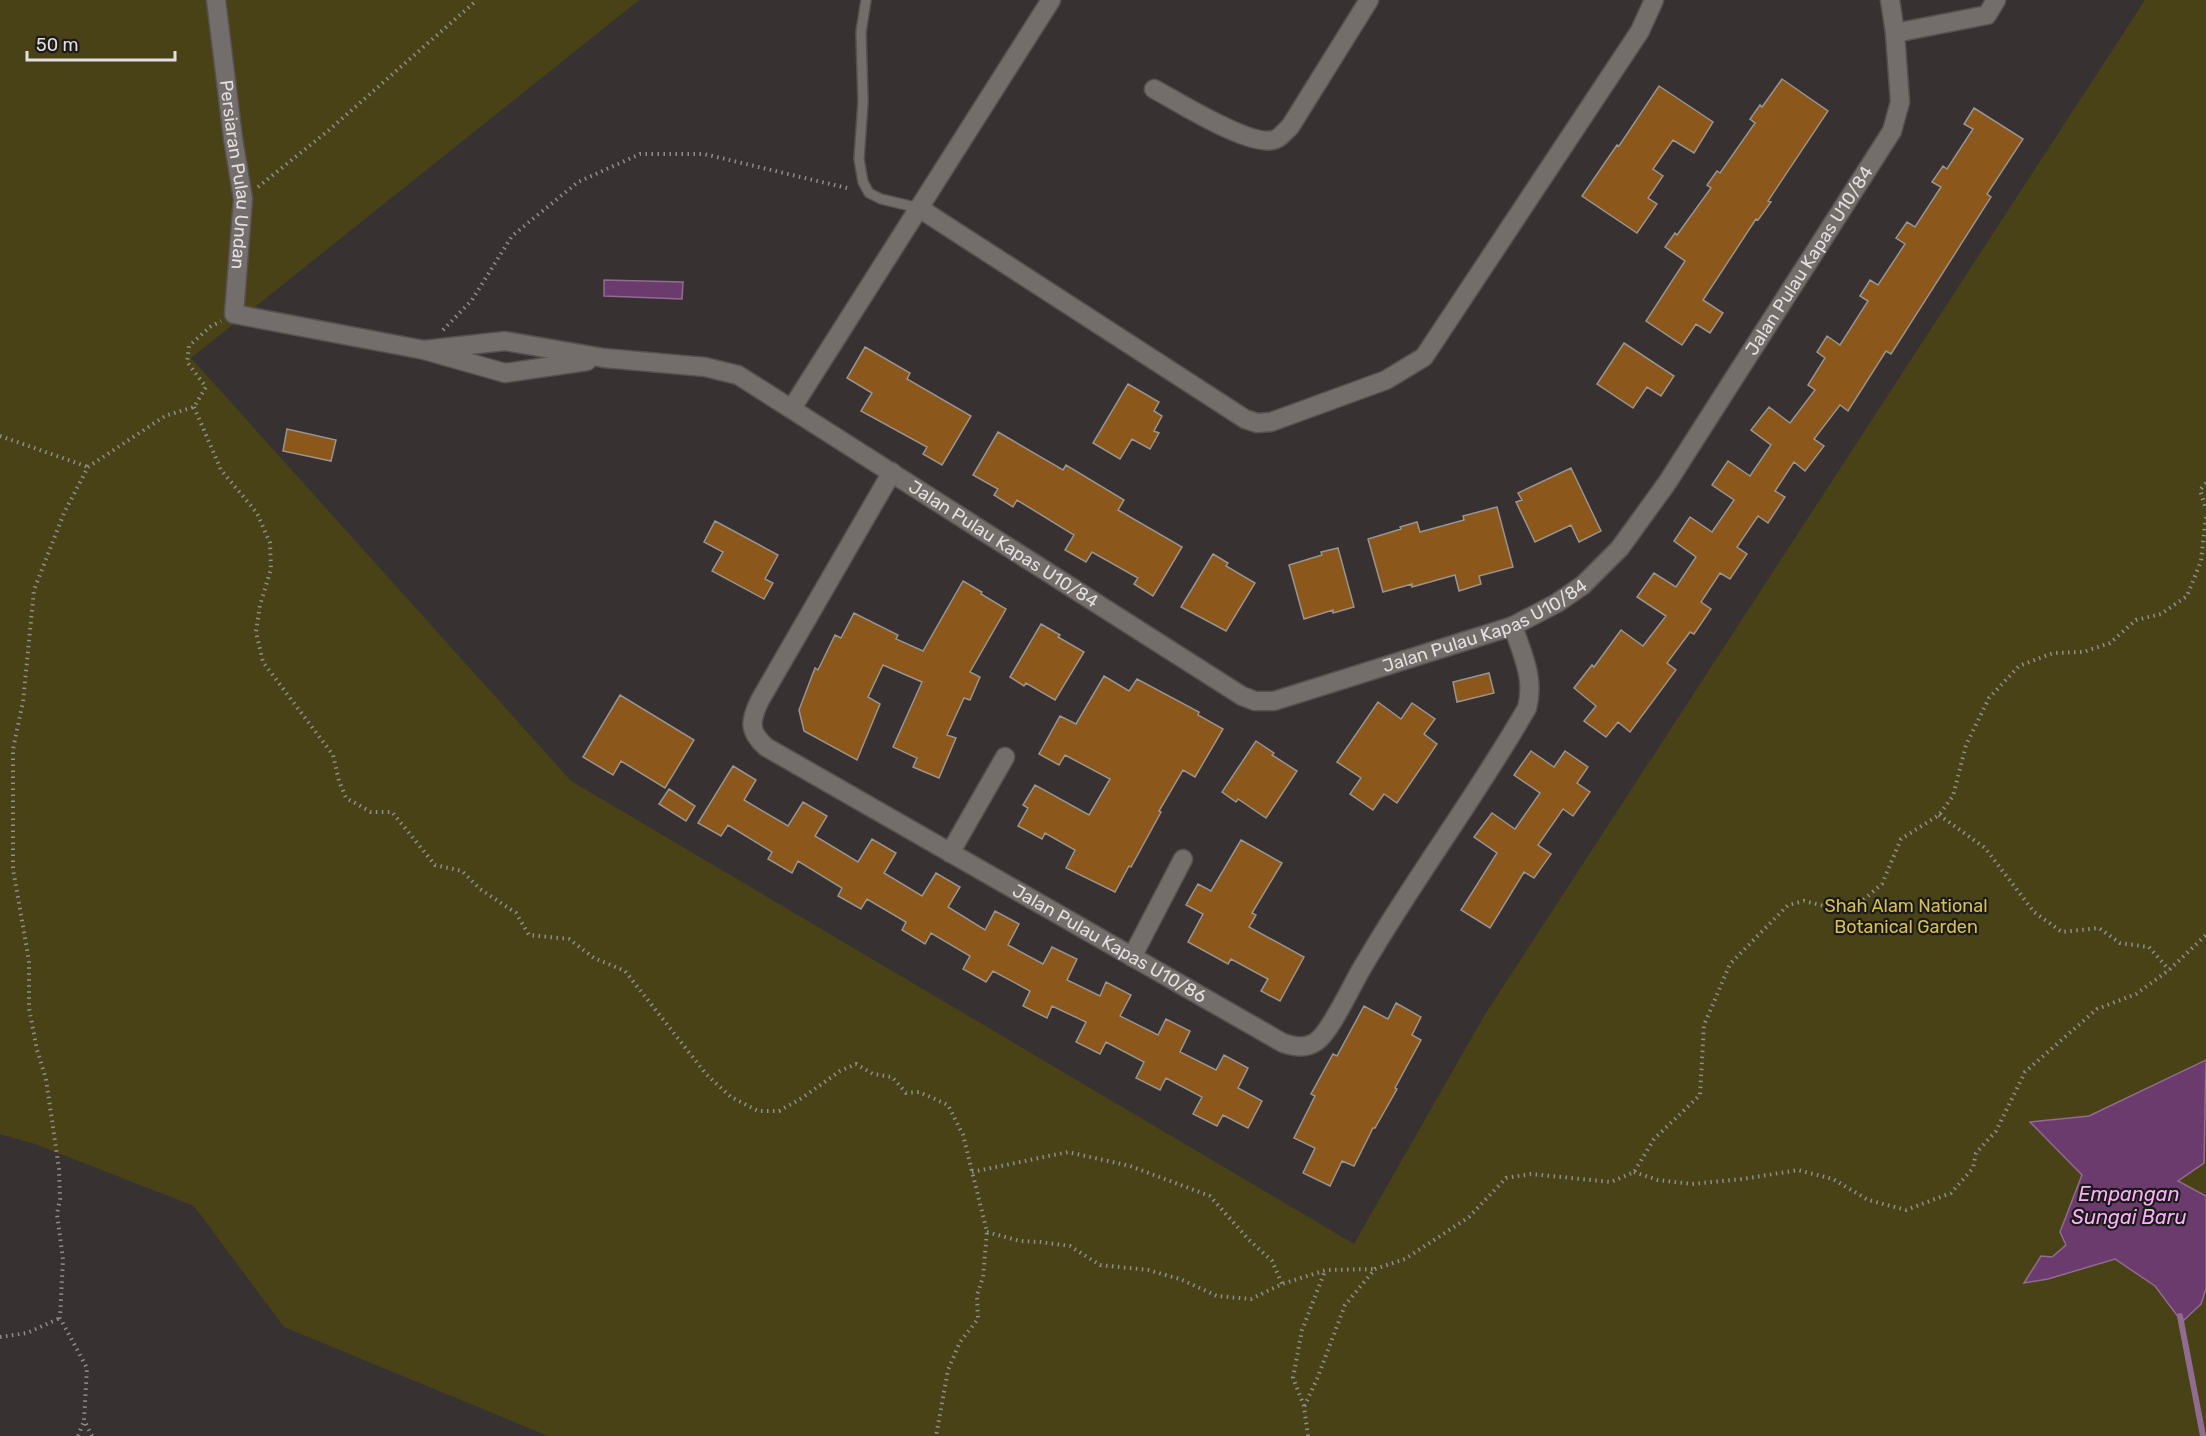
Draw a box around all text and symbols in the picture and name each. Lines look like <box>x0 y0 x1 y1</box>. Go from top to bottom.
scale bar <box>27 24 176 62</box>
text: 50 m <box>36 34 79 56</box>
street label: Persiaran Pulau Undan <box>215 79 254 270</box>
street label: Jalan Pulau Kapas U10/84 <box>1741 162 1878 359</box>
street label: Jalan Pulau Kapas U10/84 <box>905 476 1102 612</box>
street label: Jalan Pulau Kapas U10/84 <box>1380 574 1591 677</box>
street label: Jalan Pulau Kapas U10/86 <box>1009 879 1210 1008</box>
park label: Shah Alam National Botanical Garden <box>1824 895 1988 938</box>
water label: Empangan Sungai Baru <box>2072 1182 2186 1229</box>

